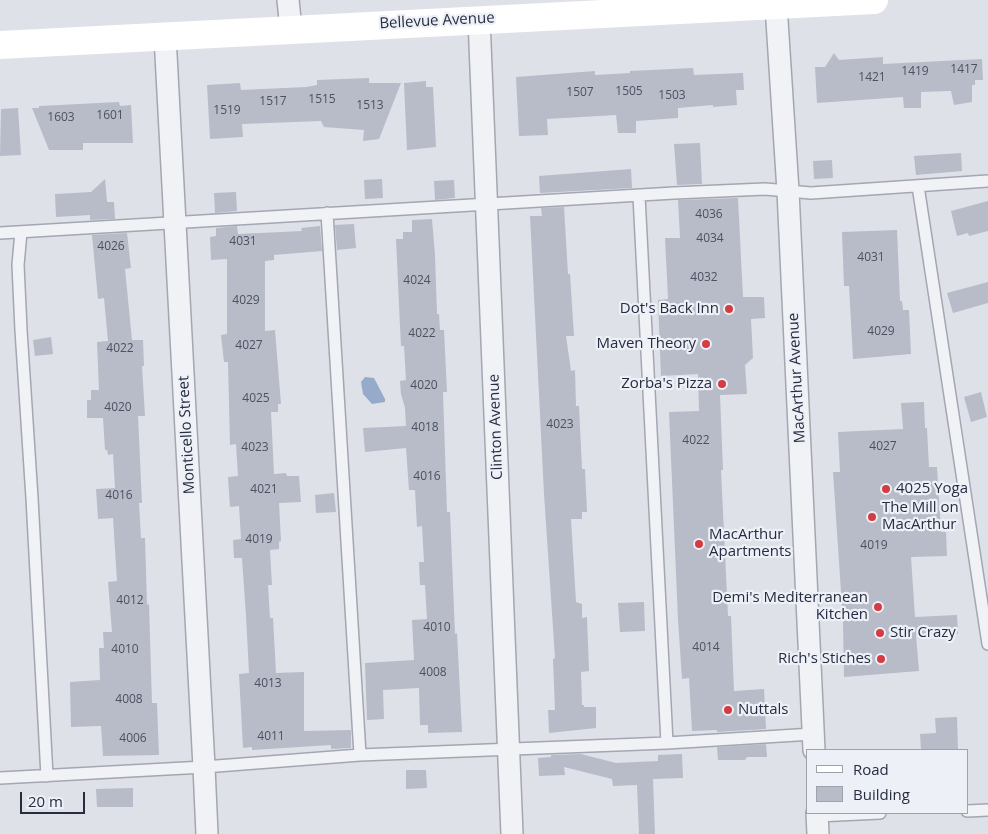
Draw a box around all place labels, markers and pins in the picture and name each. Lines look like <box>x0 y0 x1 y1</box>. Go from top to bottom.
place label: Dot's Back Inn <box>620 300 719 318</box>
marker: Dot's Back Inn <box>723 303 735 315</box>
place label: Maven Theory <box>597 335 696 353</box>
marker: Maven Theory <box>700 338 712 350</box>
place label: Zorba's Pizza <box>621 375 712 393</box>
marker: Zorba's Pizza <box>716 378 728 390</box>
place label: 4025 Yoga <box>896 480 968 498</box>
marker: 4025 Yoga <box>880 483 892 495</box>
place label: The Mill on MacArthur <box>882 499 959 534</box>
marker: The Mill on MacArthur <box>866 511 878 523</box>
place label: MacArthur Apartments <box>709 526 791 561</box>
marker: MacArthur Apartments <box>693 538 705 550</box>
place label: Demi's Mediterranean Kitchen <box>712 589 868 624</box>
marker: Demi's Mediterranean Kitchen <box>872 601 884 613</box>
place label: Stir Crazy <box>890 624 956 642</box>
marker: Stir Crazy <box>874 627 886 639</box>
place label: Rich's Stiches <box>778 650 871 668</box>
marker: Rich's Stiches <box>875 653 887 665</box>
place label: Nuttals <box>738 701 788 719</box>
marker: Nuttals <box>722 704 734 716</box>

